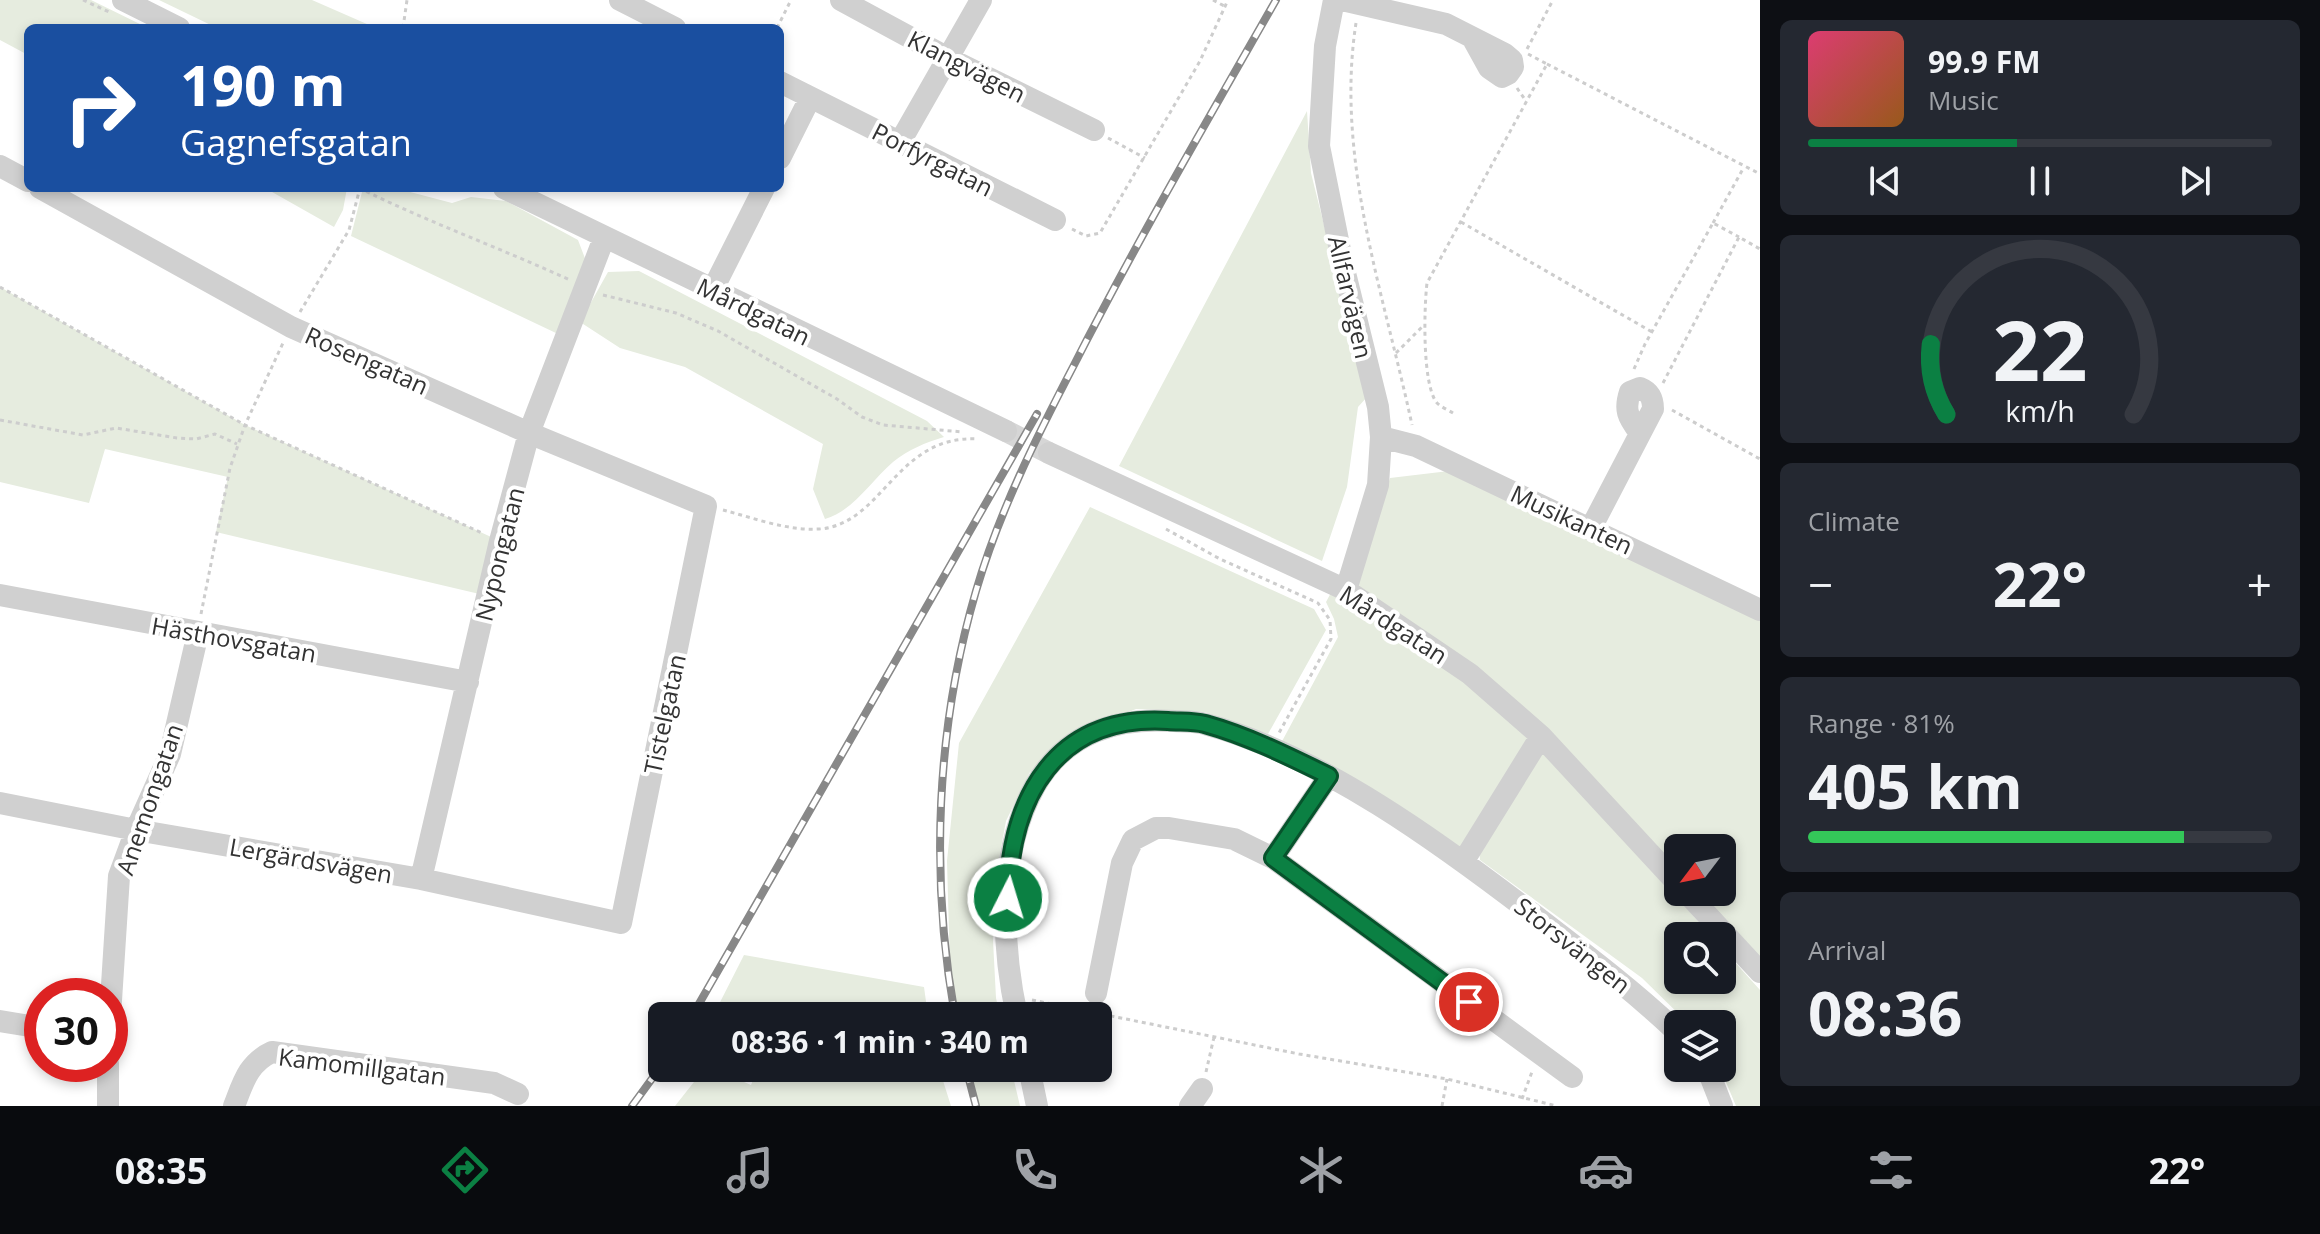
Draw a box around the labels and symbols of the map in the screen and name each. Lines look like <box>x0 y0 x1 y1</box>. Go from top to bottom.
street label: Klangvägen <box>902 22 1032 110</box>
street label: Porfyrgatan <box>867 114 999 204</box>
street label: Allfarvägen <box>1321 232 1381 362</box>
street label: Mårdgatan <box>692 269 816 353</box>
street label: Rosengatan <box>300 318 434 402</box>
street label: Musikanten <box>1506 476 1638 562</box>
street label: Nypongatan <box>466 484 532 624</box>
street label: Mårdgatan <box>1334 577 1454 671</box>
street label: Hästhovsgatan <box>149 608 319 670</box>
street label: Tistelgatan <box>635 651 693 777</box>
street label: Anemongatan <box>108 719 190 879</box>
street label: Lergärdsvägen <box>227 829 395 891</box>
north arrow <box>1664 834 1736 906</box>
position arrow <box>966 856 1050 940</box>
street label: Storsvängen <box>1508 889 1638 1001</box>
pin <box>1435 968 1503 1036</box>
speed limit sign: 30 <box>24 978 128 1082</box>
street label: Kamomillgatan <box>277 1039 447 1093</box>

